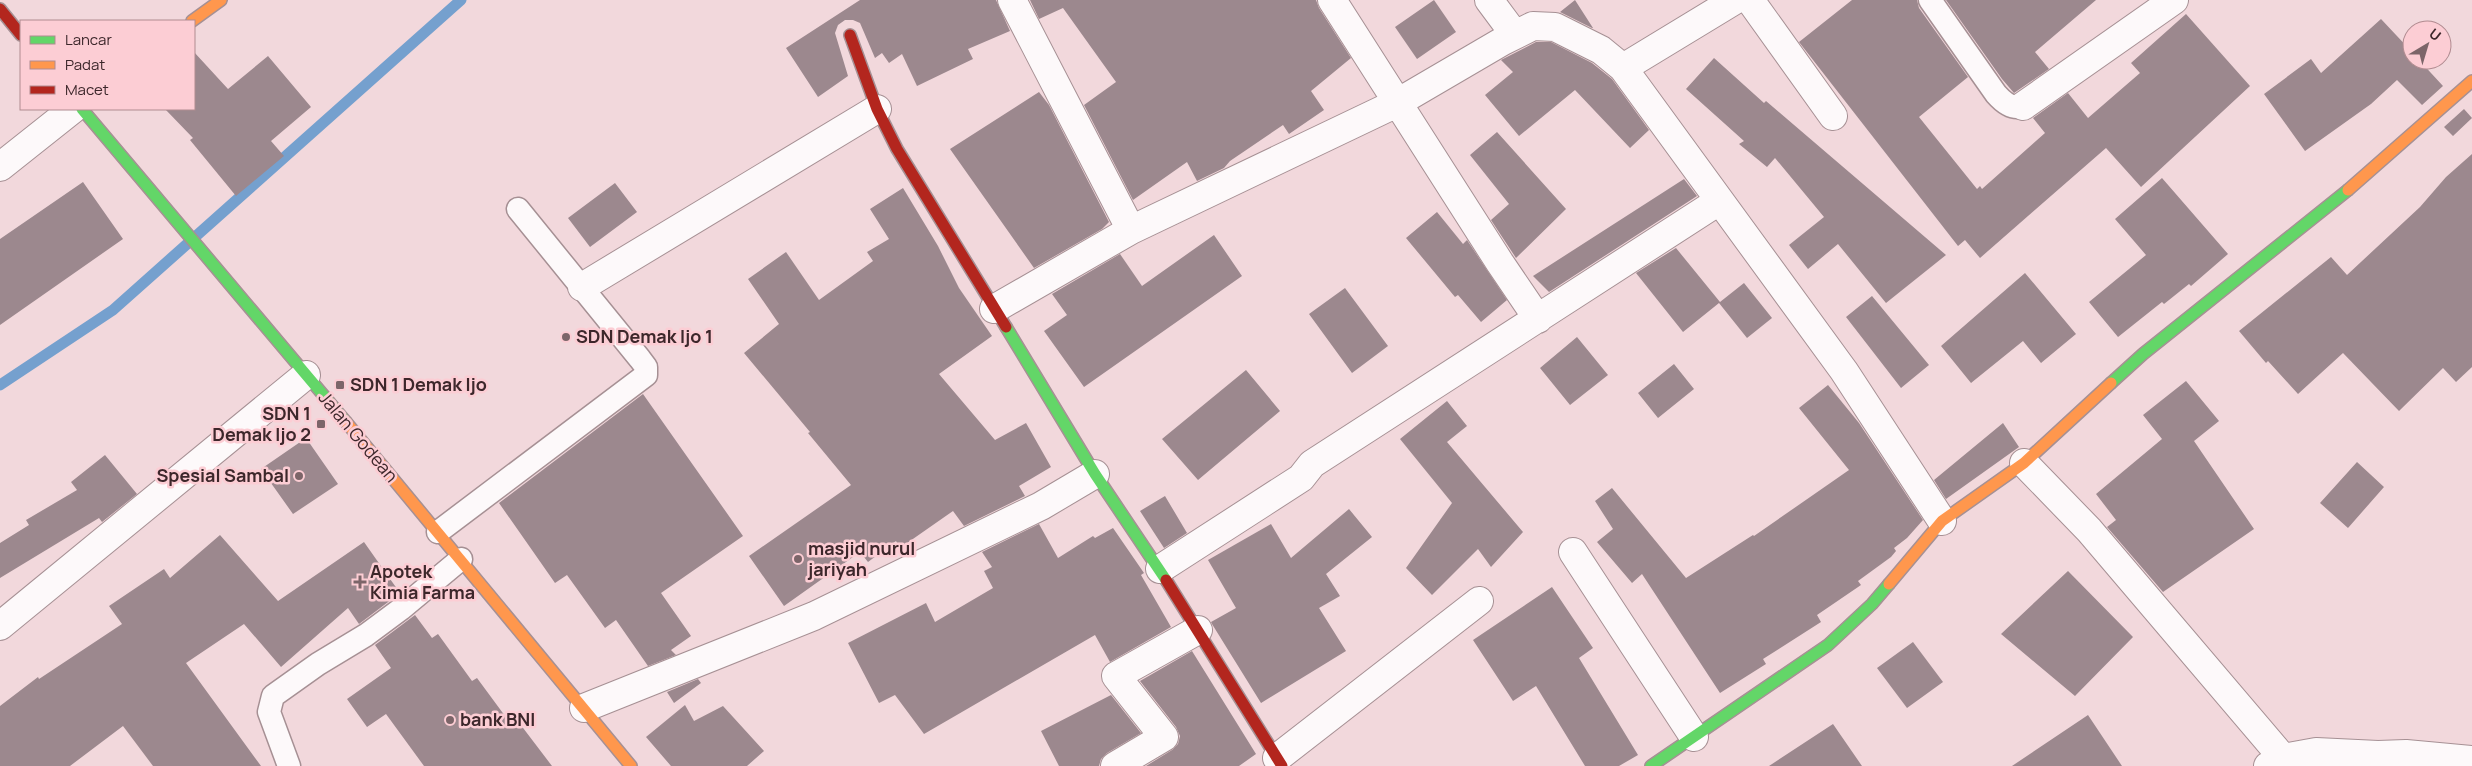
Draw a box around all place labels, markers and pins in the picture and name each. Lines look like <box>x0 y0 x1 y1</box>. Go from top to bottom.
place label: SDN Demak Ijo 1 <box>576 324 713 348</box>
marker: SDN Demak Ijo 1 <box>560 331 572 343</box>
place label: SDN 1 Demak Ijo <box>350 372 487 396</box>
marker: SDN 1 Demak Ijo <box>334 379 346 391</box>
place label: SDN 1 Demak Ijo 2 <box>212 401 311 446</box>
marker: SDN 1 Demak Ijo 2 <box>315 418 327 430</box>
place label: Spesial Sambal <box>157 463 289 487</box>
marker: Spesial Sambal <box>293 470 305 482</box>
place label: masjid nurul jariyah <box>807 536 915 581</box>
marker: masjid nurul jariyah <box>792 553 804 565</box>
place label: Apotek Kimia Farma <box>370 559 475 604</box>
marker: Apotek Kimia Farma <box>354 576 366 588</box>
place label: bank BNI <box>460 707 535 731</box>
marker: bank BNI <box>444 714 456 726</box>

